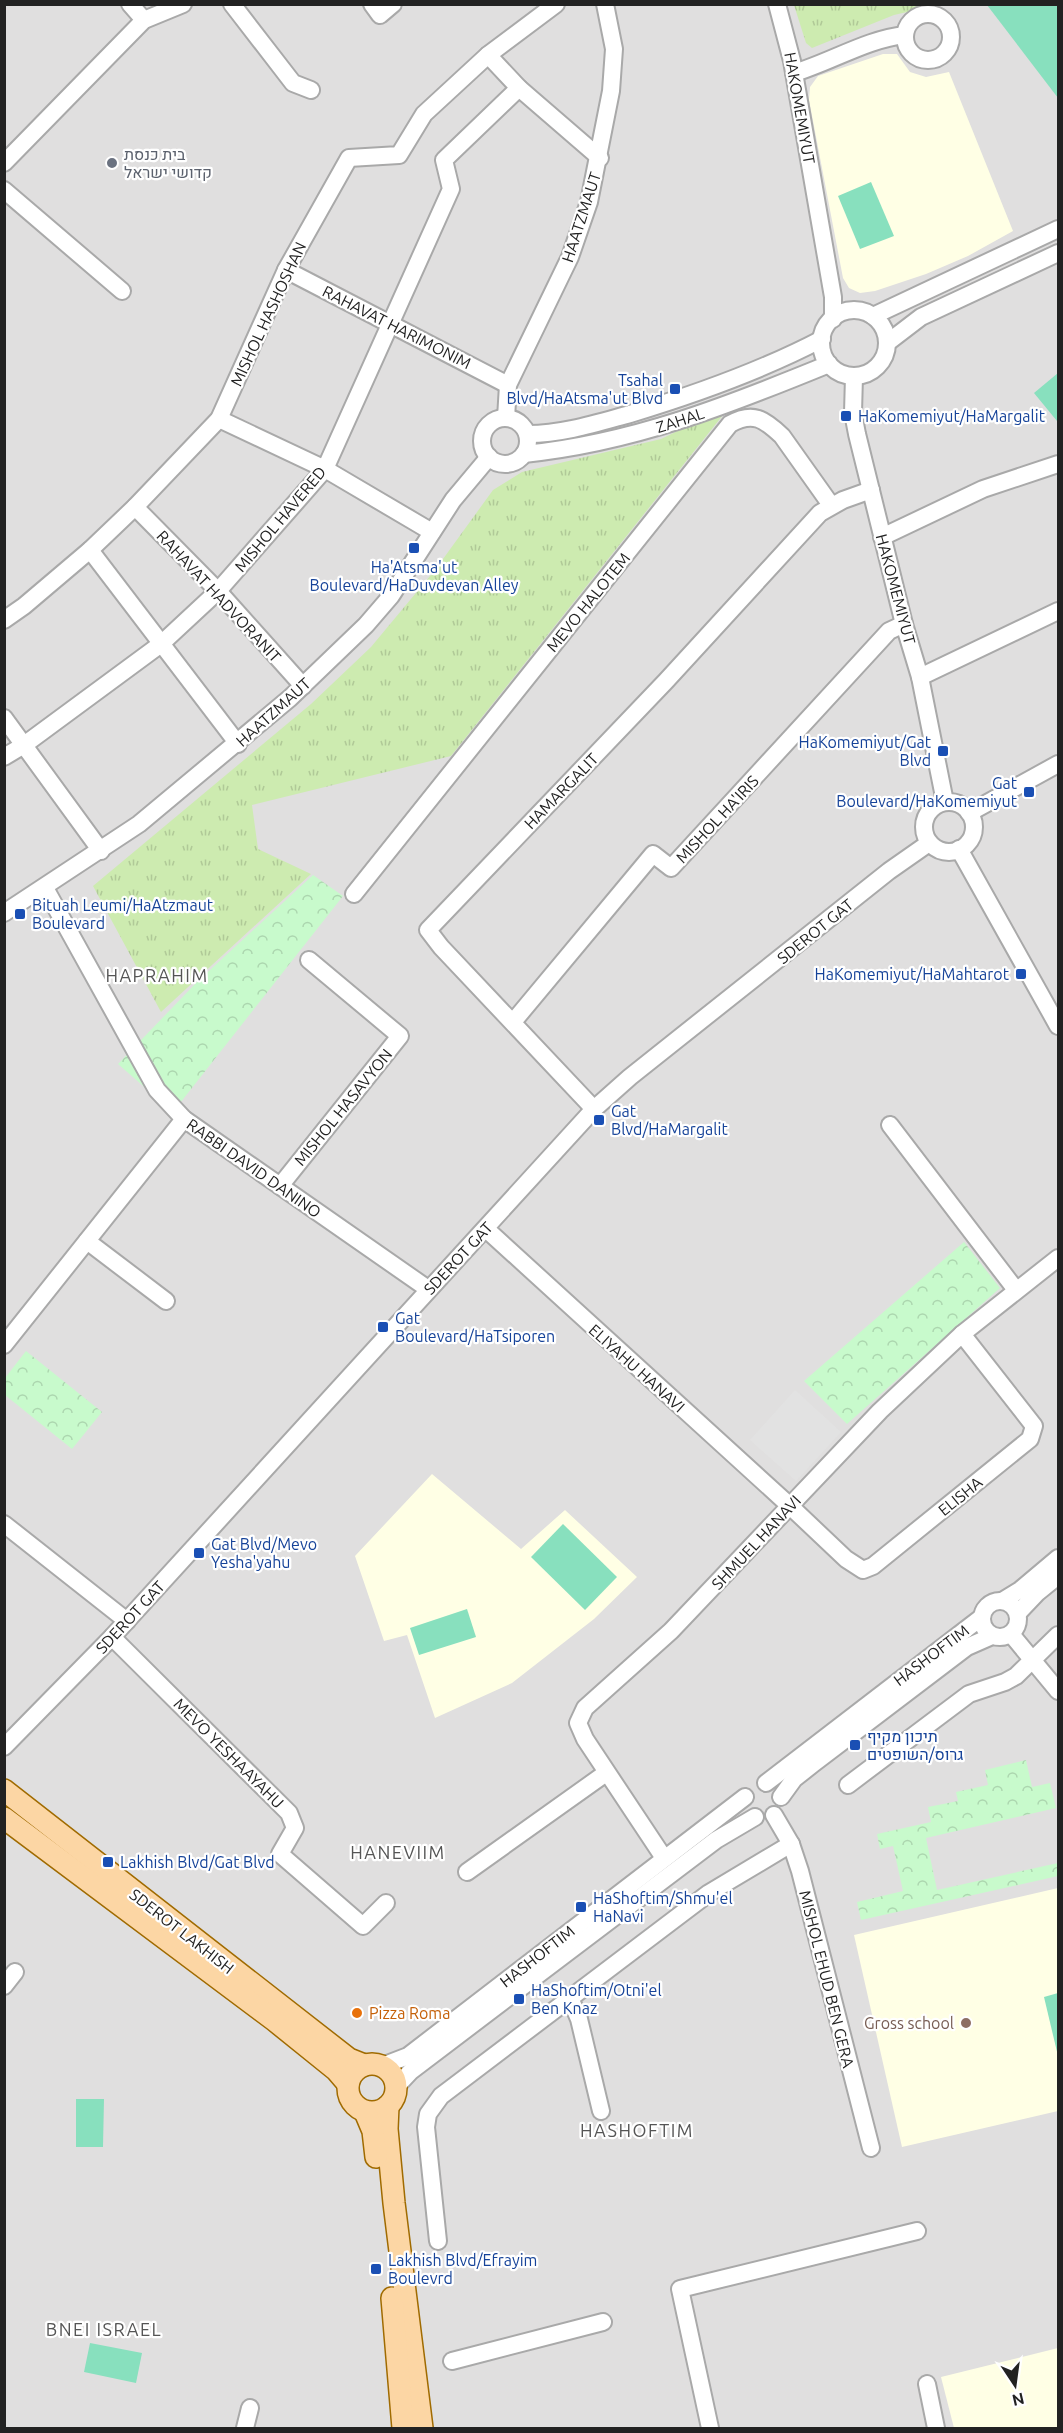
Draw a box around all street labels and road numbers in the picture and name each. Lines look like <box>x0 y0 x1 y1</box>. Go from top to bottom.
street label: HAKOMEMIYUT <box>781 51 819 165</box>
street label: HAATZMAUT <box>558 170 604 264</box>
street label: MISHOL HASHOSHAN <box>227 239 309 389</box>
street label: RAHAVAT HARIMONIM <box>320 282 474 372</box>
street label: ZAHAL <box>654 404 706 436</box>
street label: MISHOL HAVERED <box>231 463 329 575</box>
street label: RAHAVAT HADVORANIT <box>153 526 285 666</box>
street label: HAKOMEMIYUT <box>873 532 919 646</box>
street label: MEVO HALOTEM <box>543 549 633 655</box>
street label: HAATZMAUT <box>232 674 314 750</box>
street label: HAMARGALIT <box>521 749 602 832</box>
street label: MISHOL HA'IRIS <box>672 772 762 866</box>
street label: SDEROT GAT <box>773 895 857 967</box>
street label: MISHOL HASAVYON <box>290 1045 396 1169</box>
street label: RABBI DAVID DANINO <box>183 1115 325 1221</box>
street label: SDEROT GAT <box>420 1218 496 1298</box>
street label: ELIYAHU HANAVI <box>586 1320 688 1416</box>
street label: ELISHA <box>934 1473 986 1519</box>
street label: SHMUEL HANAVI <box>708 1491 804 1593</box>
street label: SDEROT GAT <box>92 1577 168 1657</box>
street label: HASHOFTIM <box>890 1621 972 1689</box>
street label: MEVO YESHAAYAHU <box>170 1694 288 1812</box>
street label: SDEROT LAKHISH <box>126 1885 238 1977</box>
street label: MISHOL EHUD BEN GERA <box>796 1888 858 2070</box>
street label: HASHOFTIM <box>496 1921 578 1991</box>

